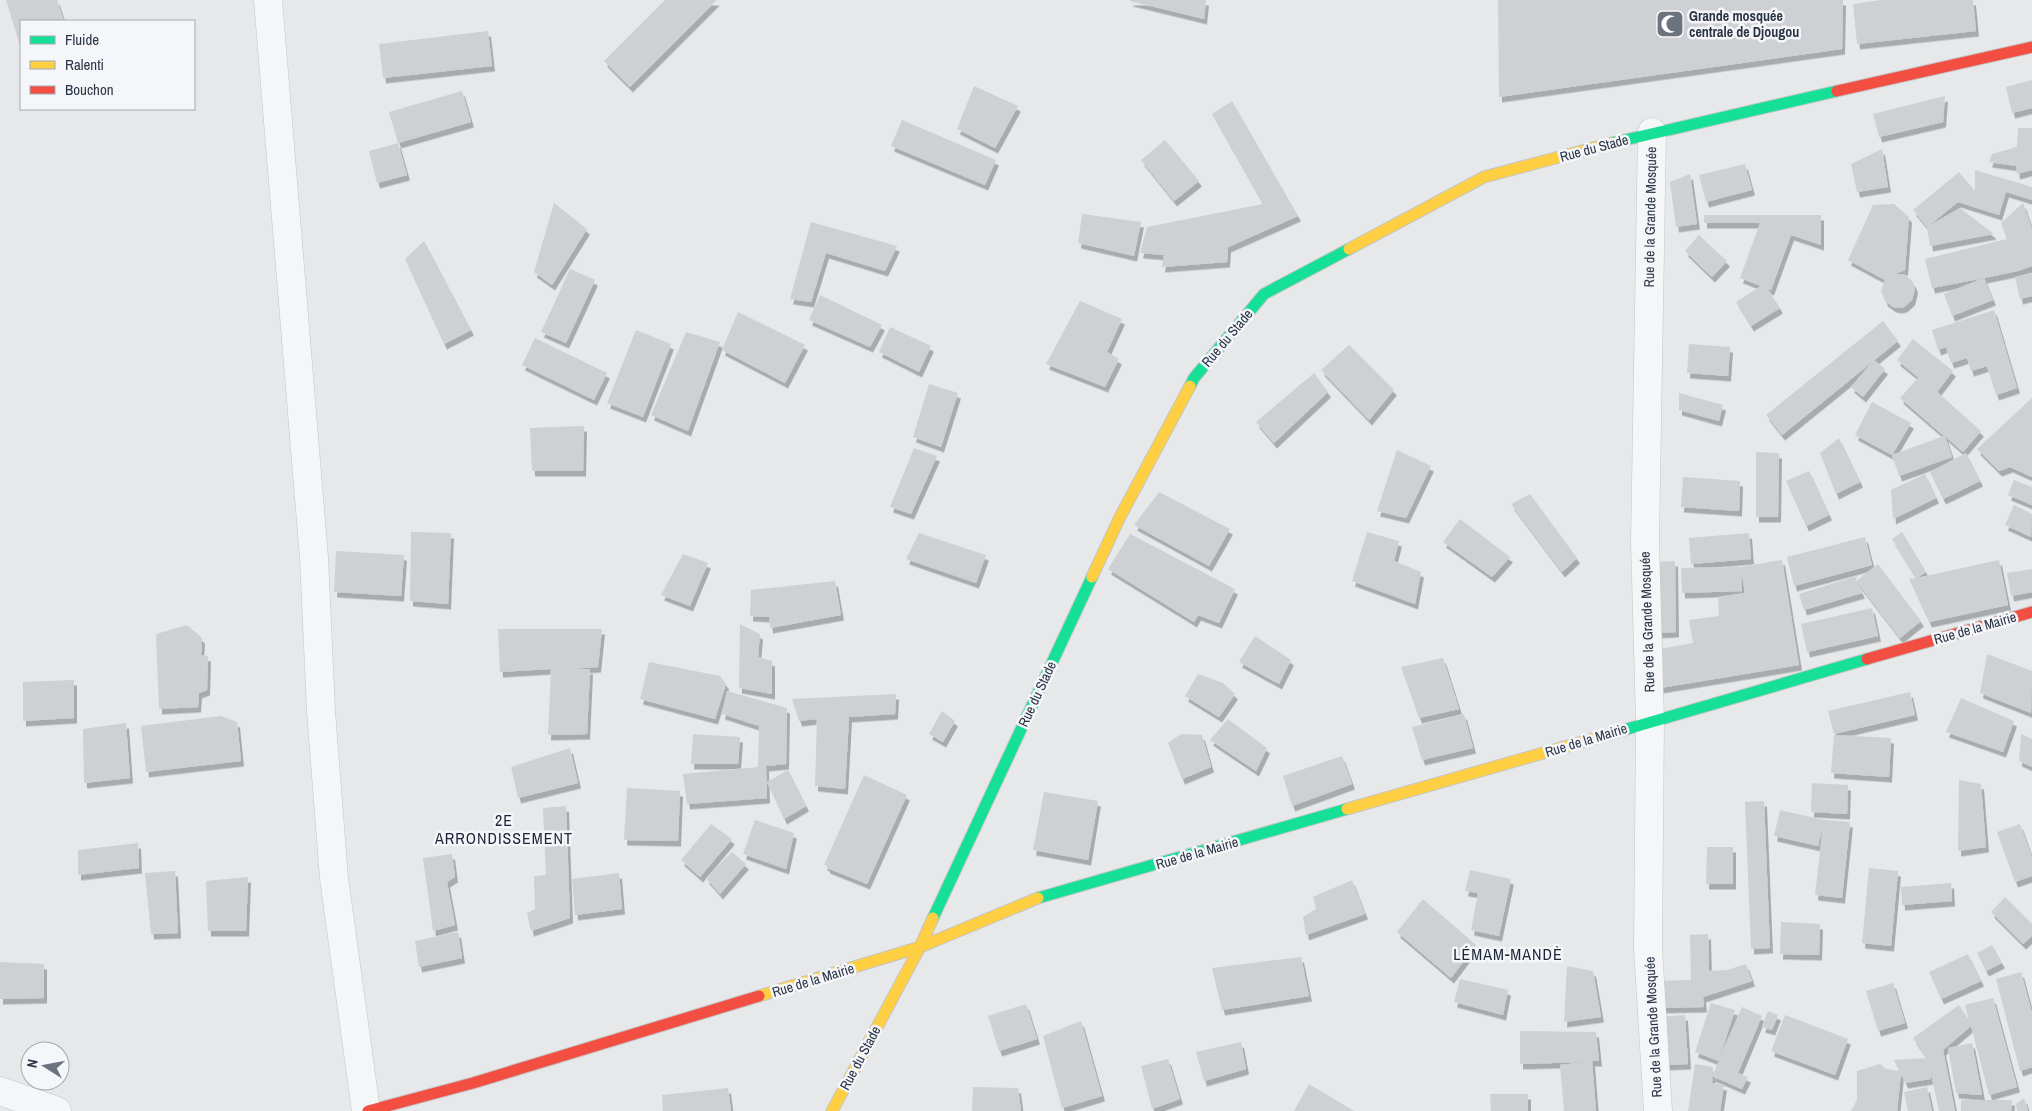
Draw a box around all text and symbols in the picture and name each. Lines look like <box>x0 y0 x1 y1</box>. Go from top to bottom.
place label: Grande mosquée centrale de Djougou <box>1689 7 1799 41</box>
mosque icon: Grande mosquée centrale de Djougou <box>1655 9 1685 39</box>
legend <box>20 20 195 110</box>
text: Fluide <box>65 29 99 50</box>
text: Ralenti <box>65 54 104 75</box>
text: Bouchon <box>65 79 114 100</box>
street label: Rue du Stade <box>1558 130 1630 166</box>
street label: Rue de la Grande Mosquée <box>1640 146 1660 288</box>
street label: Rue du Stade <box>1198 305 1256 371</box>
street label: Rue de la Grande Mosquée <box>1636 551 1658 693</box>
street label: Rue de la Mairie <box>1932 608 2018 648</box>
street label: Rue du Stade <box>1014 658 1060 730</box>
street label: Rue de la Mairie <box>1543 719 1629 761</box>
district label: 2E ARRONDISSEMENT <box>434 809 573 849</box>
street label: Rue de la Mairie <box>1154 833 1240 873</box>
district label: LÉMAM-MANDÈ <box>1453 943 1563 965</box>
street label: Rue de la Grande Mosquée <box>1640 956 1666 1098</box>
street label: Rue de la Mairie <box>770 959 856 1001</box>
street label: Rue du Stade <box>836 1023 884 1093</box>
north arrow <box>20 1041 70 1091</box>
text: N <box>23 1058 42 1069</box>

